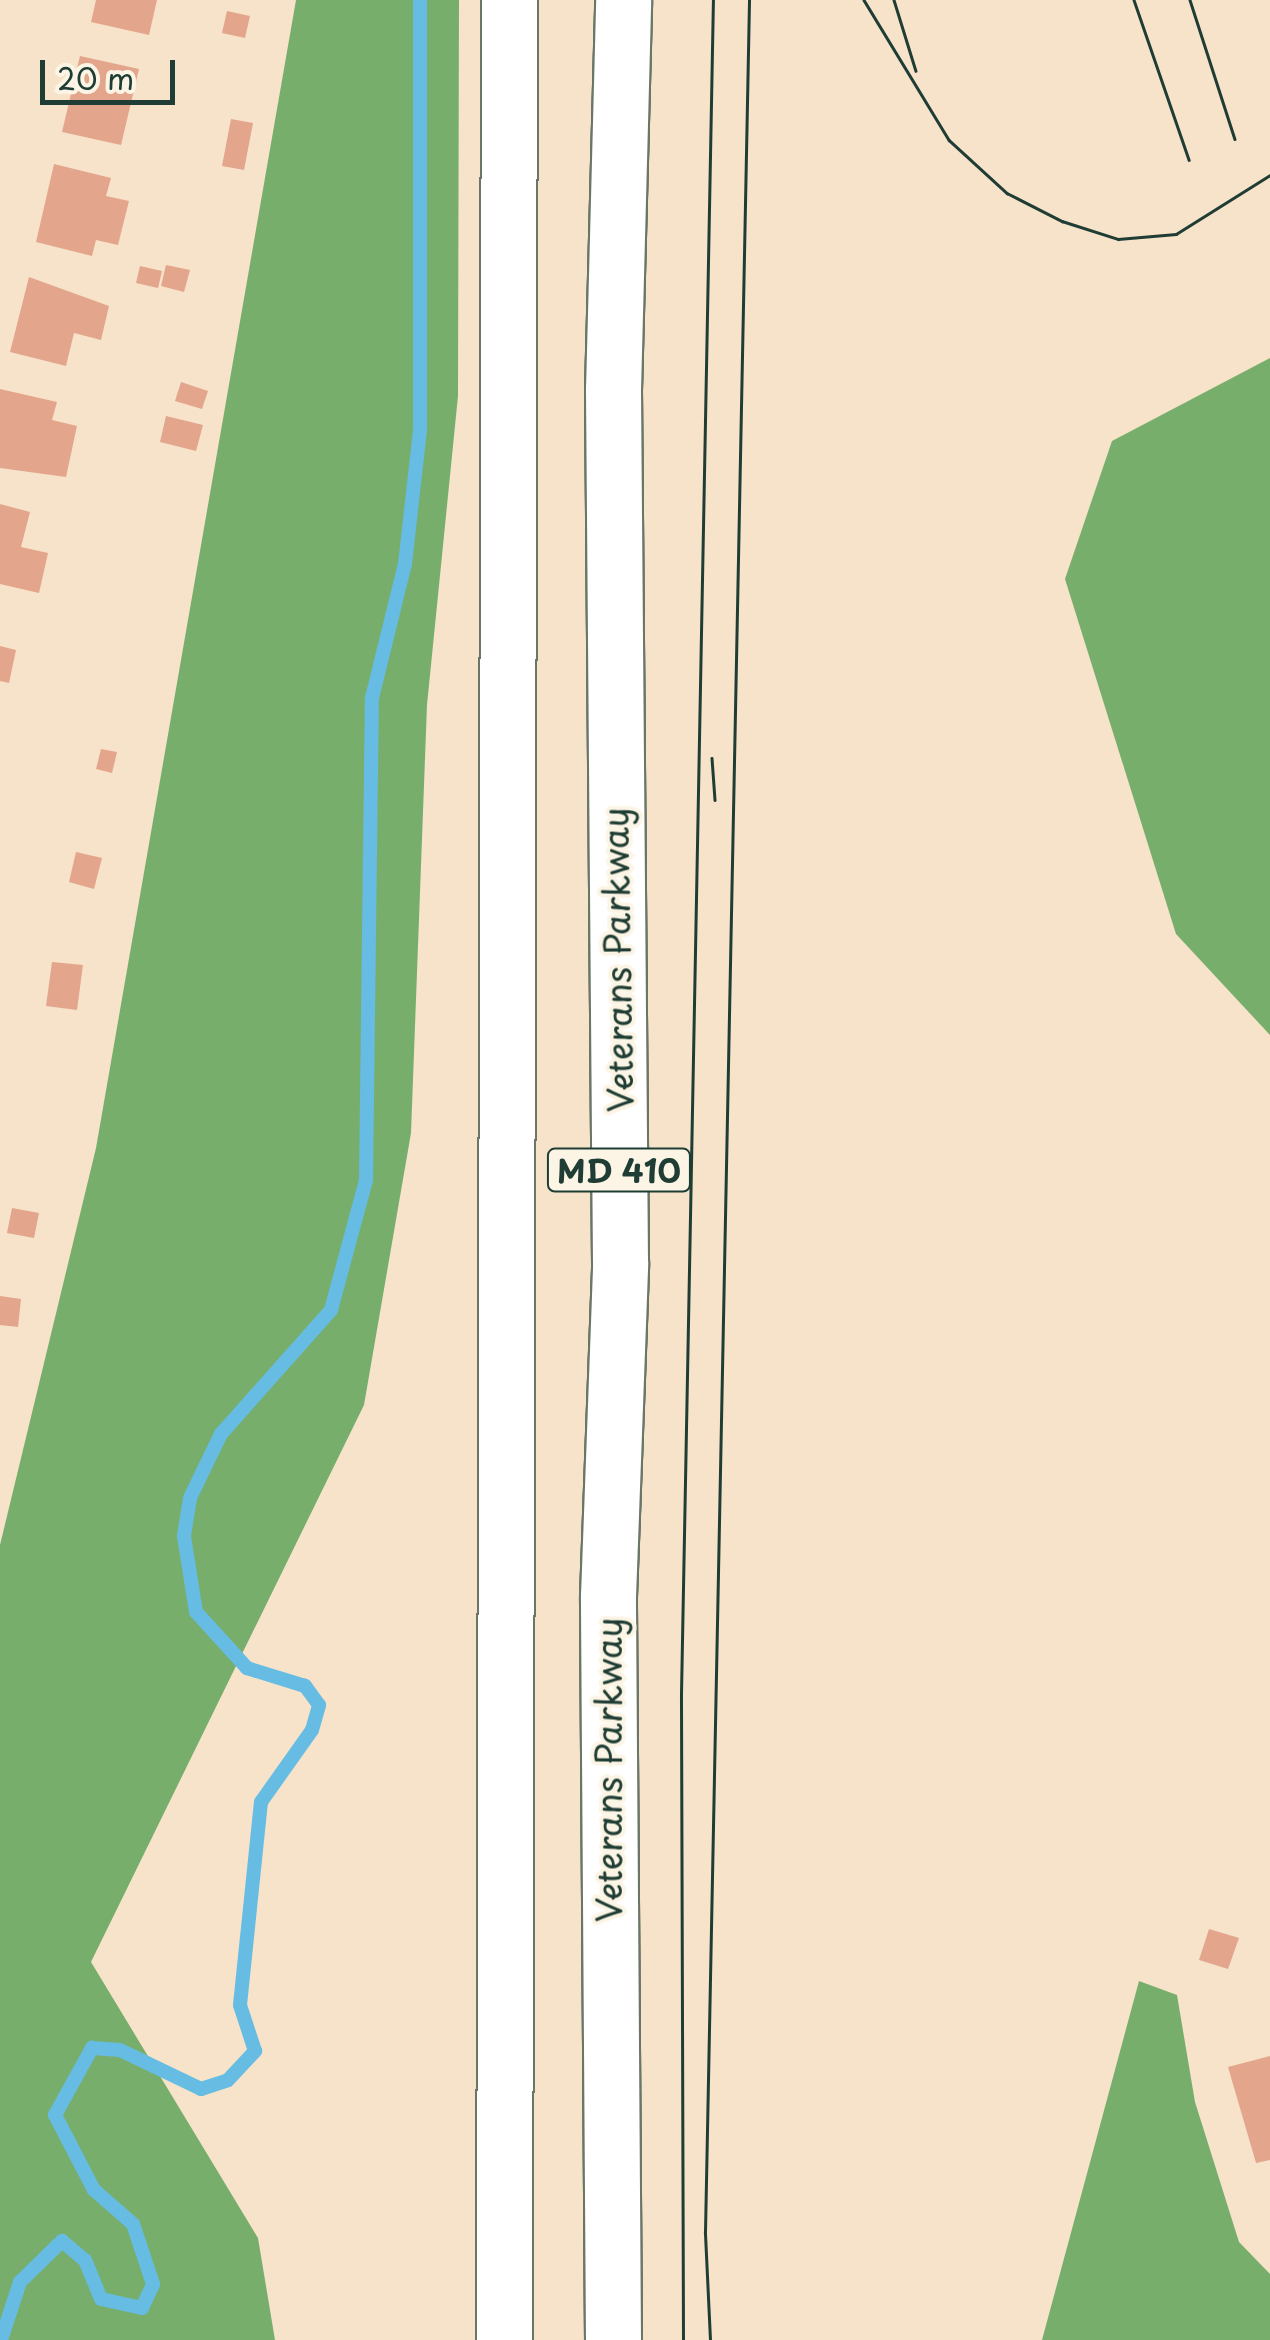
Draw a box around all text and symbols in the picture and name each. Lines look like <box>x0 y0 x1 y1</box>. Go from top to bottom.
scale bar <box>45 40 180 102</box>
text: 20 m <box>57 55 134 100</box>
street label: Veterans Parkway <box>593 807 641 1113</box>
road number: MD 410 <box>544 1143 694 1197</box>
street label: Veterans Parkway <box>587 1618 629 1922</box>

